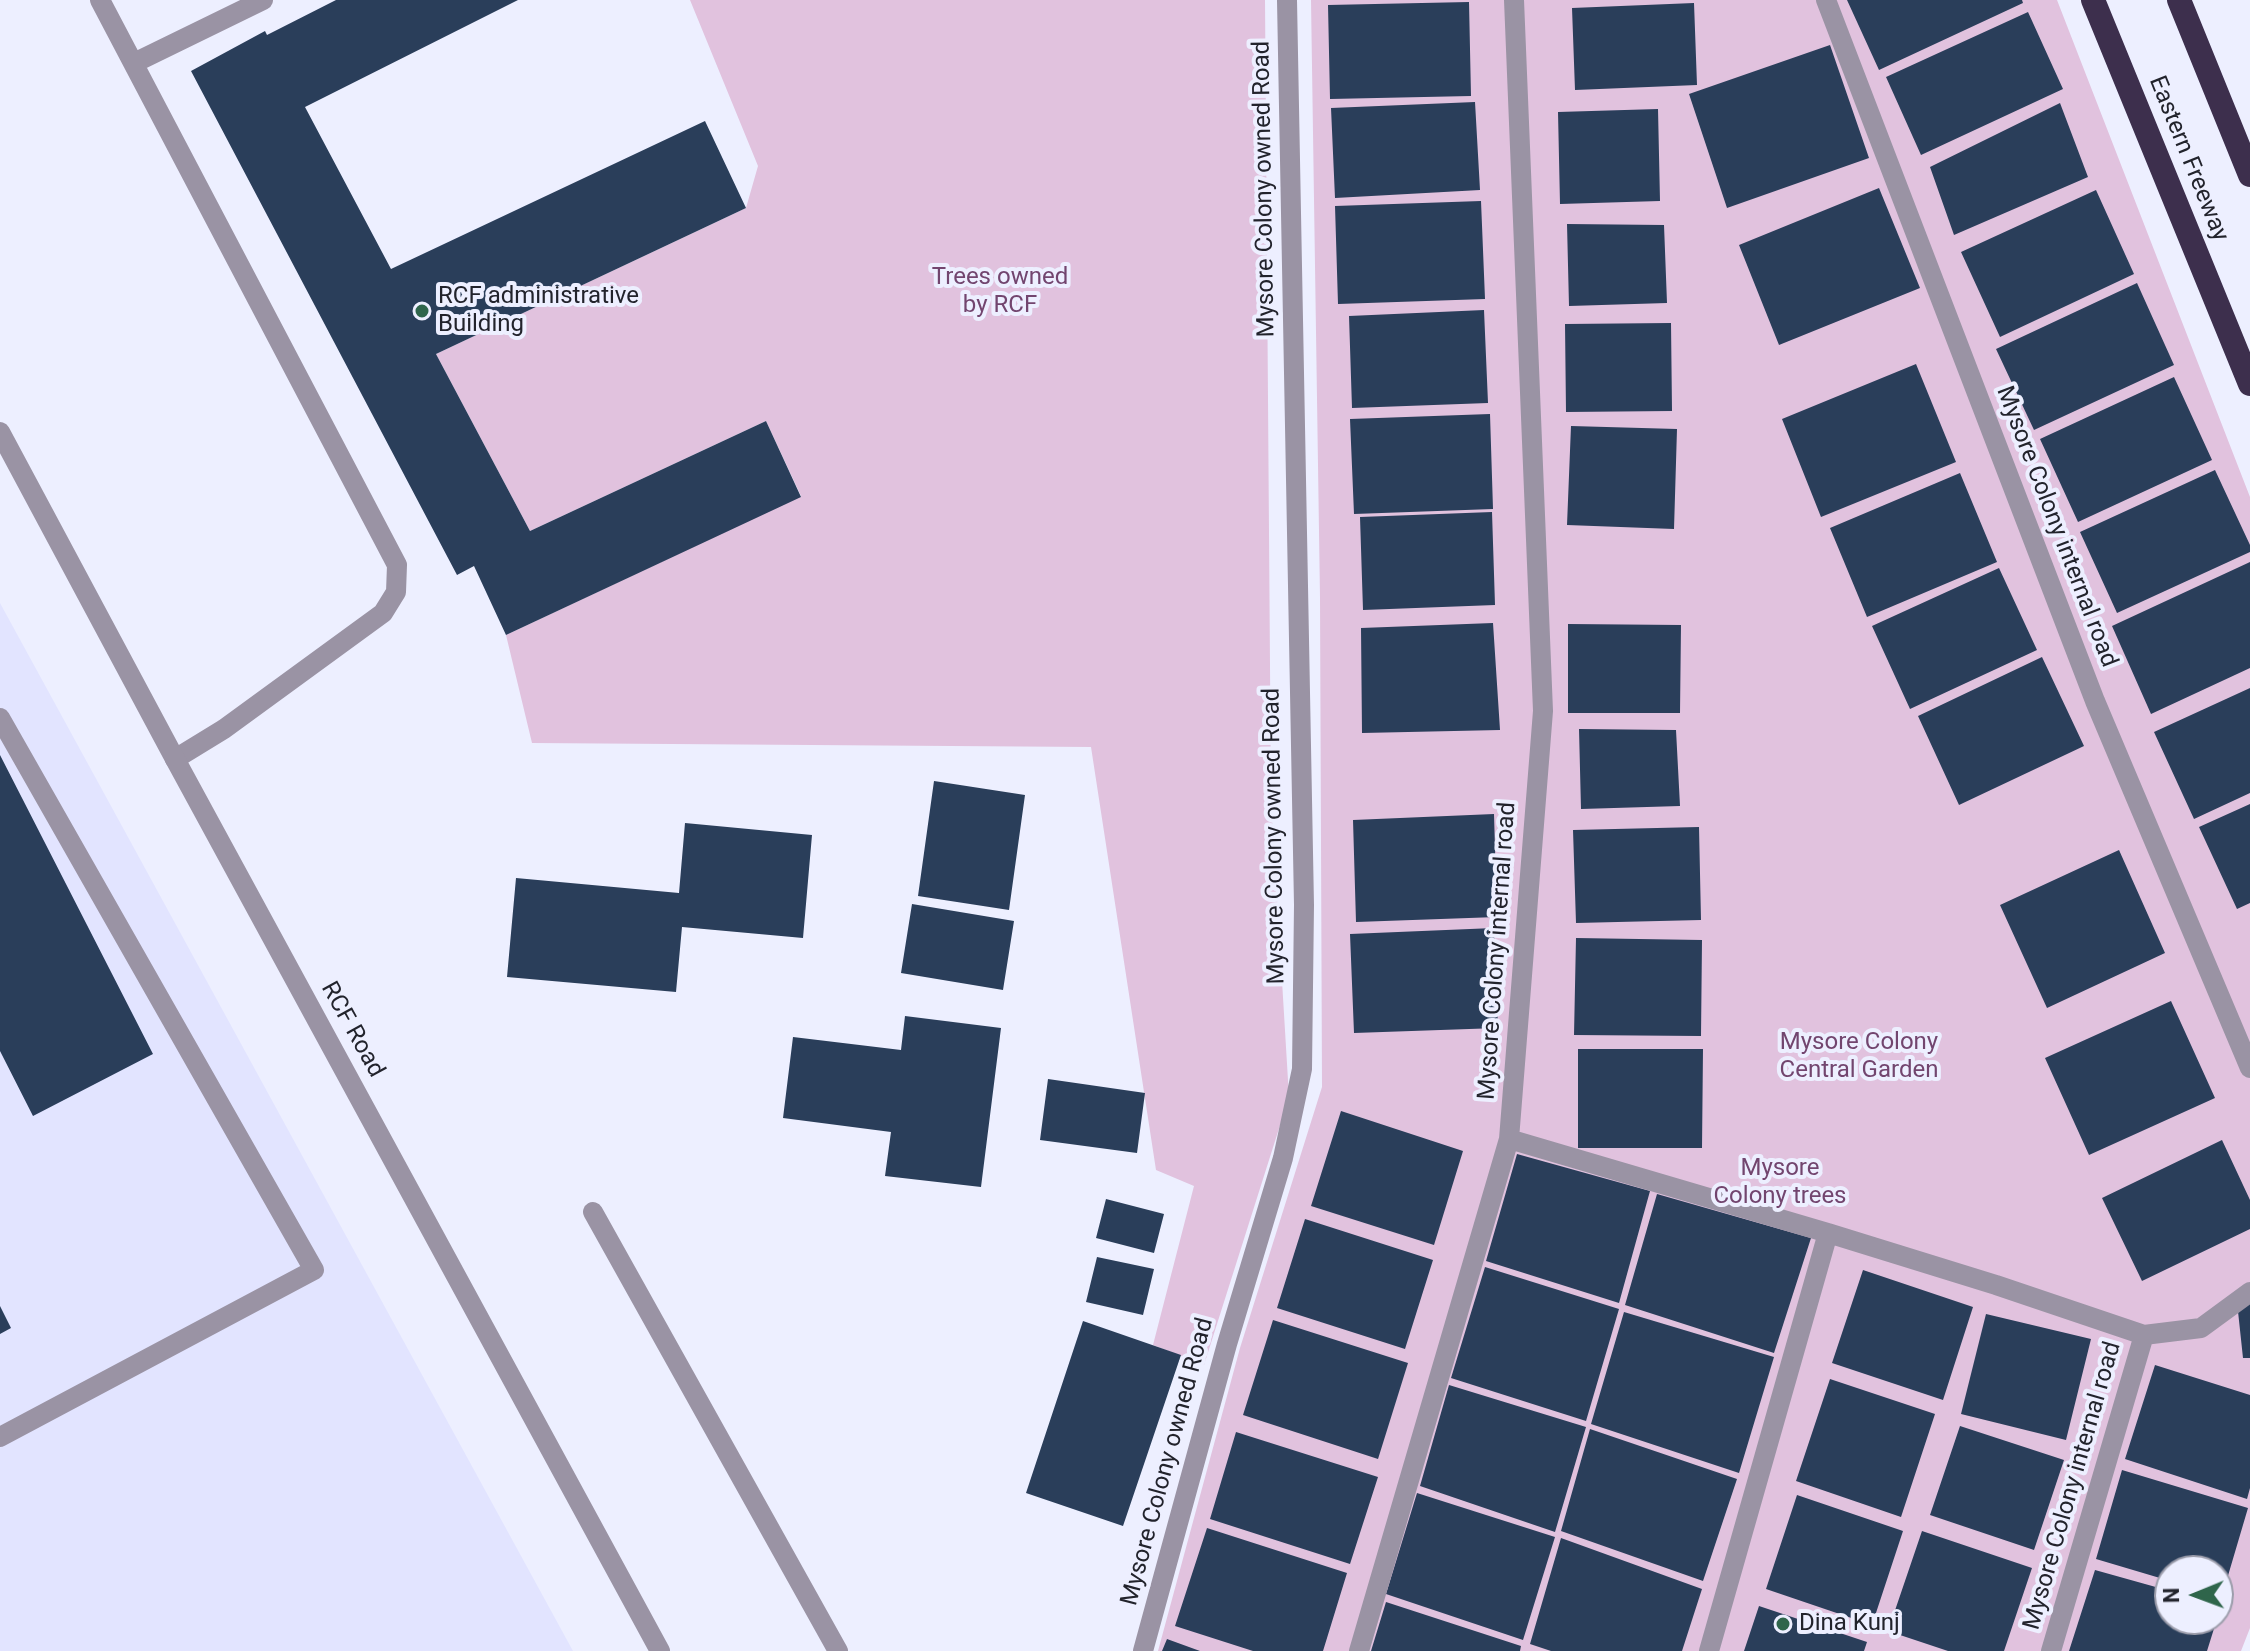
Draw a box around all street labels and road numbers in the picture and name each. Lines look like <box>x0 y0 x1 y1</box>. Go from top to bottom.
street label: Mysore Colony owned Road <box>1248 40 1282 338</box>
street label: Eastern Freeway <box>2142 72 2234 246</box>
street label: Mysore Colony internal road <box>1989 383 2123 671</box>
street label: Mysore Colony owned Road <box>1258 687 1292 985</box>
street label: Mysore Colony internal road <box>1473 801 1523 1101</box>
street label: RCF Road <box>314 977 390 1083</box>
street label: Mysore Colony owned Road <box>1116 1315 1220 1609</box>
street label: Mysore Colony internal road <box>2018 1339 2128 1633</box>

